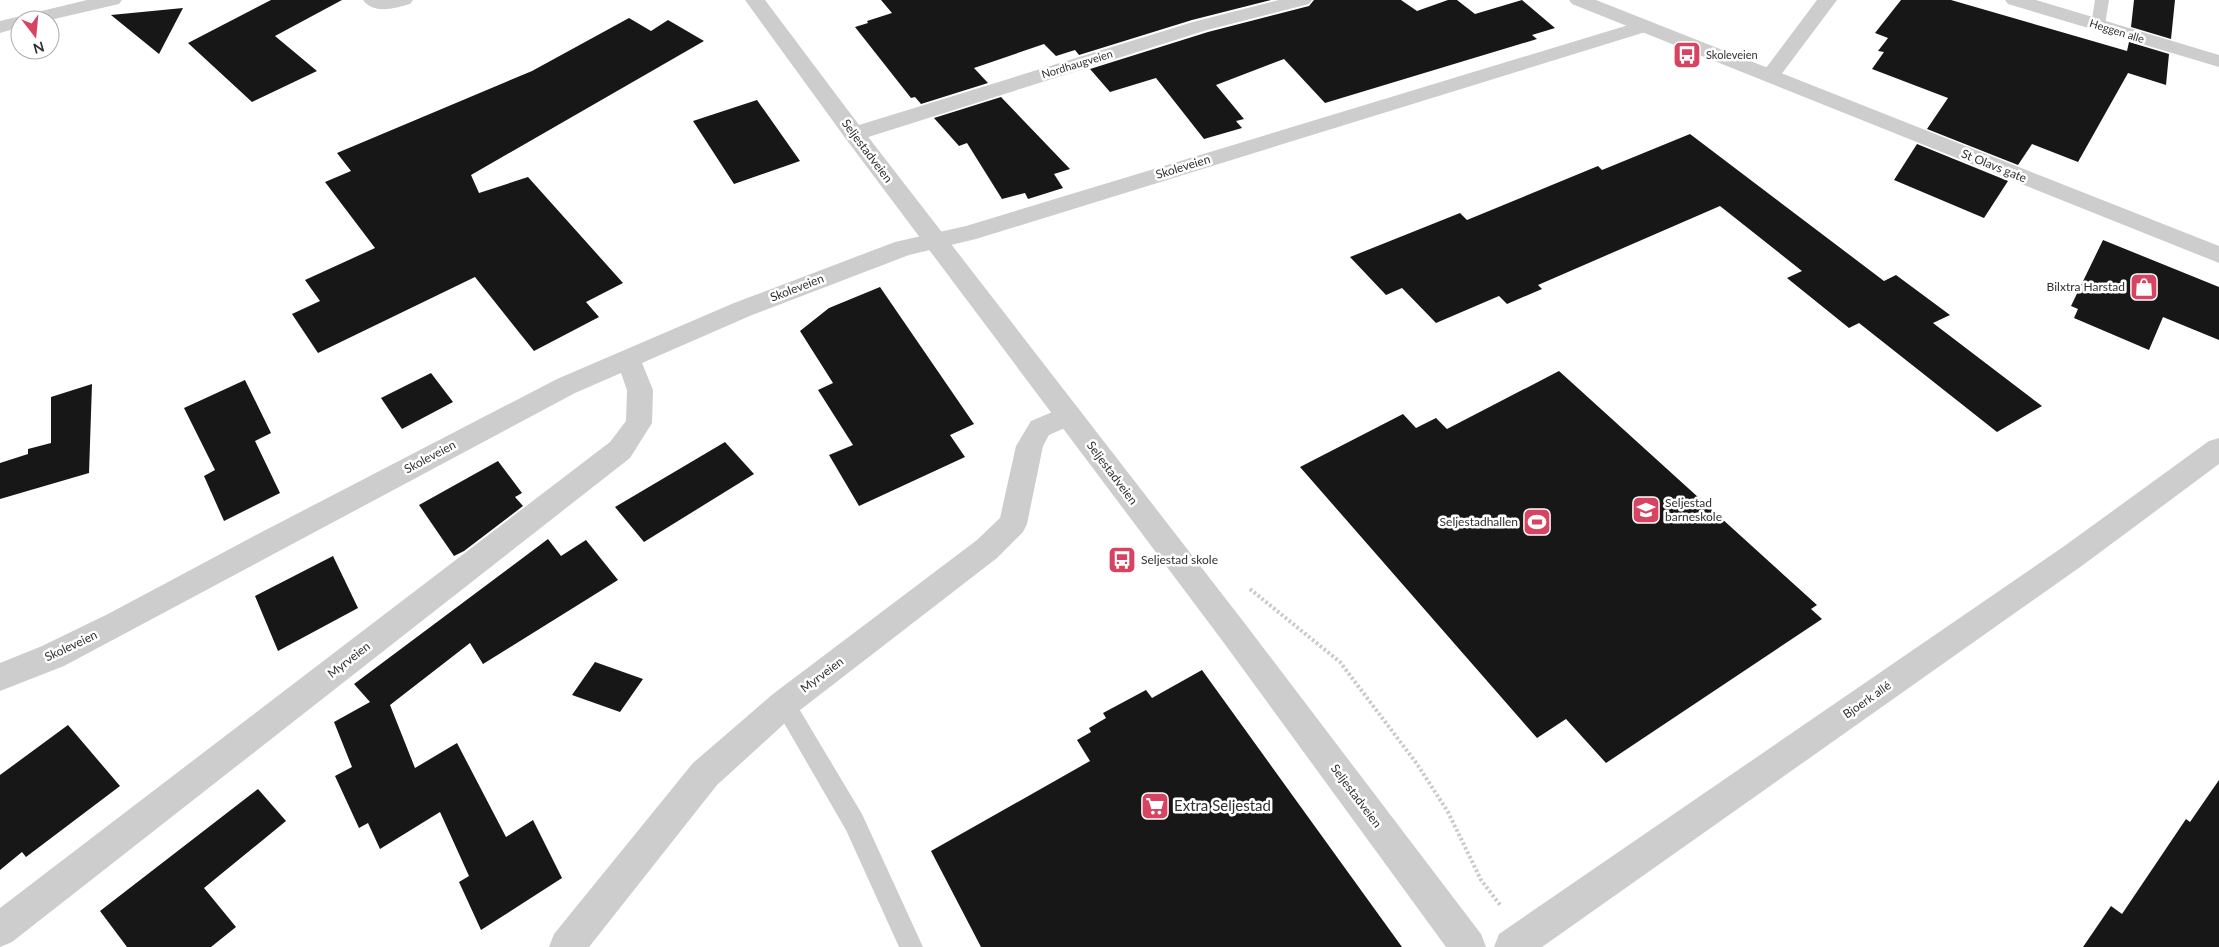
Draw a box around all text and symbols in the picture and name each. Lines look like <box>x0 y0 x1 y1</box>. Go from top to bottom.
north arrow <box>10 10 60 60</box>
street label: Heggen alle <box>2088 16 2146 45</box>
text: N <box>31 38 46 58</box>
bus stop icon: Skoleveien <box>1672 40 1702 70</box>
street label: Nordhaugveien <box>1040 47 1114 81</box>
place label: Skoleveien <box>1706 48 1758 61</box>
street label: Seljestadveien <box>839 116 896 185</box>
street label: St Olavs gate <box>1959 146 2029 185</box>
street label: Skoleveien <box>1154 151 1212 182</box>
street label: Skoleveien <box>768 270 826 305</box>
shop icon: Bilxtra Harstad <box>2129 272 2159 302</box>
place label: Bilxtra Harstad <box>2047 279 2125 294</box>
street label: Skoleveien <box>401 437 458 476</box>
street label: Seljestadveien <box>1084 438 1141 507</box>
school or university icon: Seljestad barneskole <box>1631 495 1661 525</box>
place label: Seljestad barneskole <box>1665 495 1722 524</box>
sports icon: Seljestadhallen <box>1522 507 1552 537</box>
place label: Seljestadhallen <box>1440 514 1518 529</box>
bus stop icon: Seljestad skole <box>1107 545 1137 575</box>
place label: Seljestad skole <box>1141 552 1218 567</box>
street label: Skoleveien <box>42 627 99 664</box>
street label: Myrveien <box>324 638 373 681</box>
street label: Myrveien <box>797 654 846 696</box>
street label: Bjoerk allé <box>1840 678 1894 722</box>
street label: Seljestadveien <box>1328 761 1385 830</box>
supermarket icon: Extra Seljestad <box>1140 791 1170 821</box>
place label: Extra Seljestad <box>1174 796 1271 814</box>

